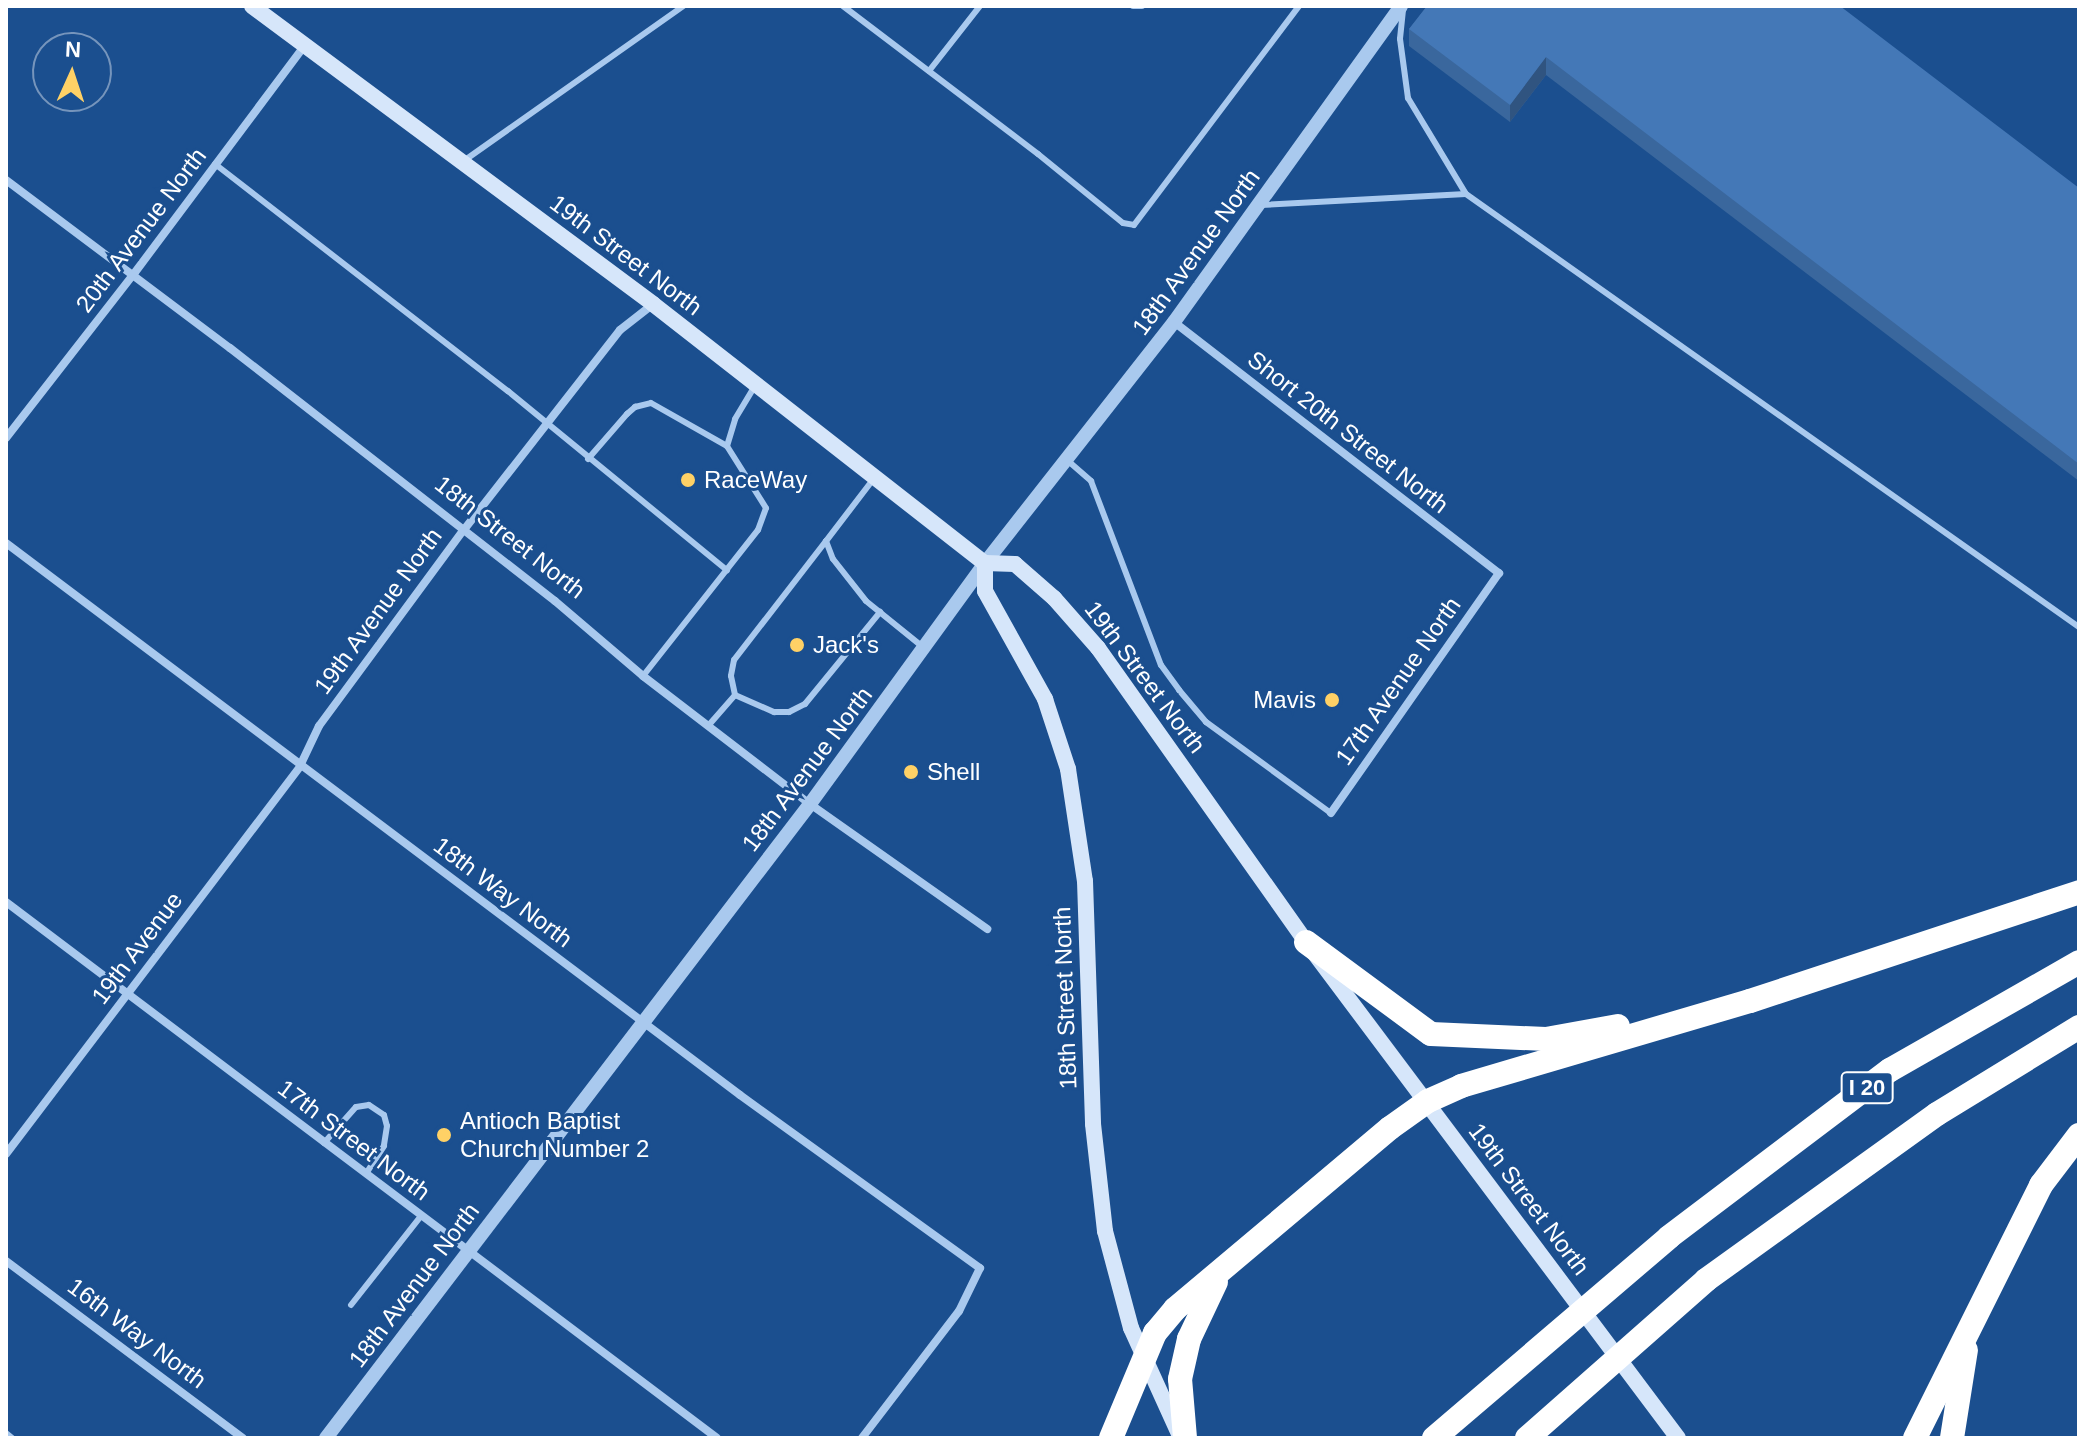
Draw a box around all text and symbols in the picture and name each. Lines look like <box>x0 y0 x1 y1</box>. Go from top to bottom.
north arrow <box>32 32 112 112</box>
text: N <box>65 37 82 62</box>
street label: 20th Avenue North <box>69 142 213 318</box>
street label: 18th Avenue North <box>1126 163 1266 341</box>
street label: 19th Street North <box>544 189 708 321</box>
street label: Short 20th Street North <box>1242 345 1454 519</box>
place label: RaceWay <box>704 466 807 494</box>
street label: 18th Street North <box>429 469 591 605</box>
marker: RaceWay <box>679 471 697 489</box>
street label: 19th Avenue North <box>308 522 448 700</box>
street label: 17th Avenue North <box>1329 591 1467 771</box>
street label: 19th Street North <box>1079 595 1211 759</box>
place label: Jack's <box>813 631 879 659</box>
marker: Jack's <box>788 636 806 654</box>
street label: 18th Avenue North <box>735 681 879 857</box>
place label: Mavis <box>1253 686 1316 714</box>
marker: Mavis <box>1323 691 1341 709</box>
place label: Shell <box>927 758 980 786</box>
marker: Shell <box>902 763 920 781</box>
street label: 18th Way North <box>428 831 578 953</box>
street label: 19th Avenue <box>85 886 189 1010</box>
street label: 18th Street North <box>1047 906 1083 1090</box>
road number: I 20 <box>1839 1070 1895 1106</box>
street label: 17th Street North <box>272 1074 436 1206</box>
place label: Antioch Baptist Church Number 2 <box>460 1107 649 1163</box>
street label: 19th Street North <box>1463 1117 1595 1281</box>
marker: Antioch Baptist Church Number 2 <box>435 1126 453 1144</box>
street label: 18th Avenue North <box>342 1197 486 1373</box>
street label: 16th Way North <box>62 1272 212 1394</box>

